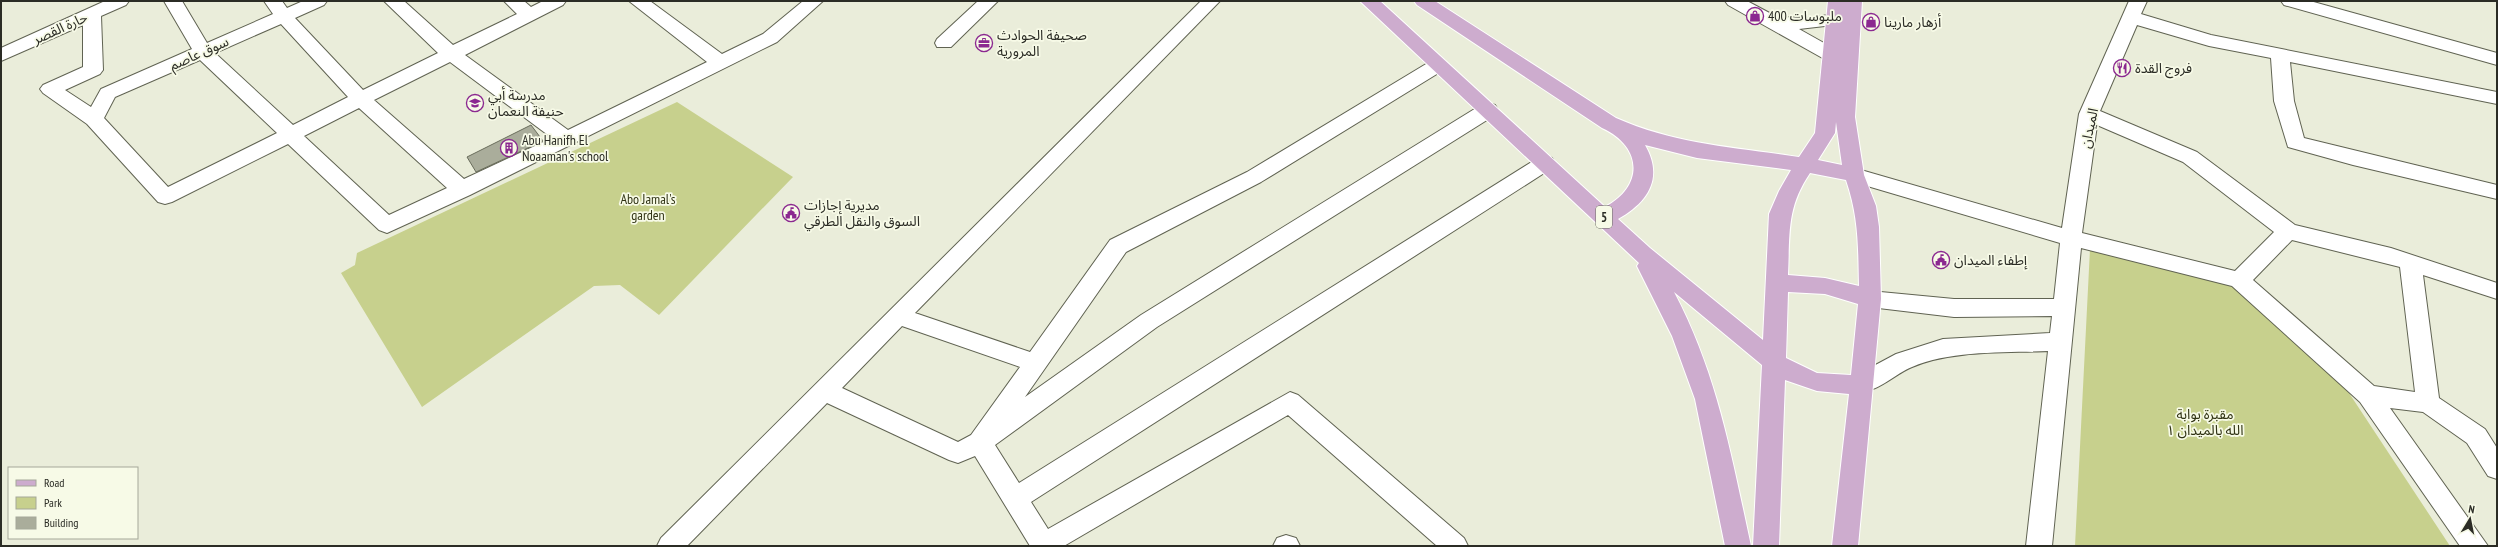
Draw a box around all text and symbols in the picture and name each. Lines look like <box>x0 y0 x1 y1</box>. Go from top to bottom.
shop icon: ملبوسات 400 <box>1745 6 1765 26</box>
place label: ملبوسات 400 <box>1768 7 1842 25</box>
street label: حارة القصر <box>29 8 90 48</box>
shop icon: أزهار مارينا <box>1861 12 1881 32</box>
place label: أزهار مارينا <box>1884 13 1942 31</box>
place label: صحيفة الحوادث المرورية <box>997 26 1087 60</box>
street label: سوق عاصم <box>167 32 232 76</box>
office icon: صحيفة الحوادث المرورية <box>974 33 994 53</box>
restaurant icon: فروج القدة <box>2112 58 2132 78</box>
place label: فروج القدة <box>2135 59 2192 79</box>
place label: مدرسة أبي حنيفة النعمان <box>488 86 564 120</box>
school or university icon: مدرسة أبي حنيفة النعمان <box>465 93 485 113</box>
street label: الميدان <box>2076 106 2102 150</box>
place label: Abu Hanifh El Noaaman's school <box>522 131 609 165</box>
building icon: Abu Hanifh El Noaaman's school <box>499 138 519 158</box>
park label: Abo Jamal's garden <box>620 190 676 224</box>
place label: مديرية إجازات السوق والنقل الطرقي <box>804 196 920 232</box>
public building icon: مديرية إجازات السوق والنقل الطرقي <box>781 203 801 223</box>
road number: 5 <box>1596 206 1612 228</box>
public building icon: إطفاء الميدان <box>1931 250 1951 270</box>
place label: إطفاء الميدان <box>1954 251 2028 270</box>
park label: مقبرة بوابة الله بالميدان ١ <box>2166 405 2244 439</box>
legend <box>8 467 138 539</box>
text: Road <box>44 475 64 490</box>
text: Park <box>44 495 62 510</box>
north arrow <box>2450 499 2490 539</box>
text: N <box>2468 502 2476 517</box>
text: Building <box>44 515 79 530</box>

